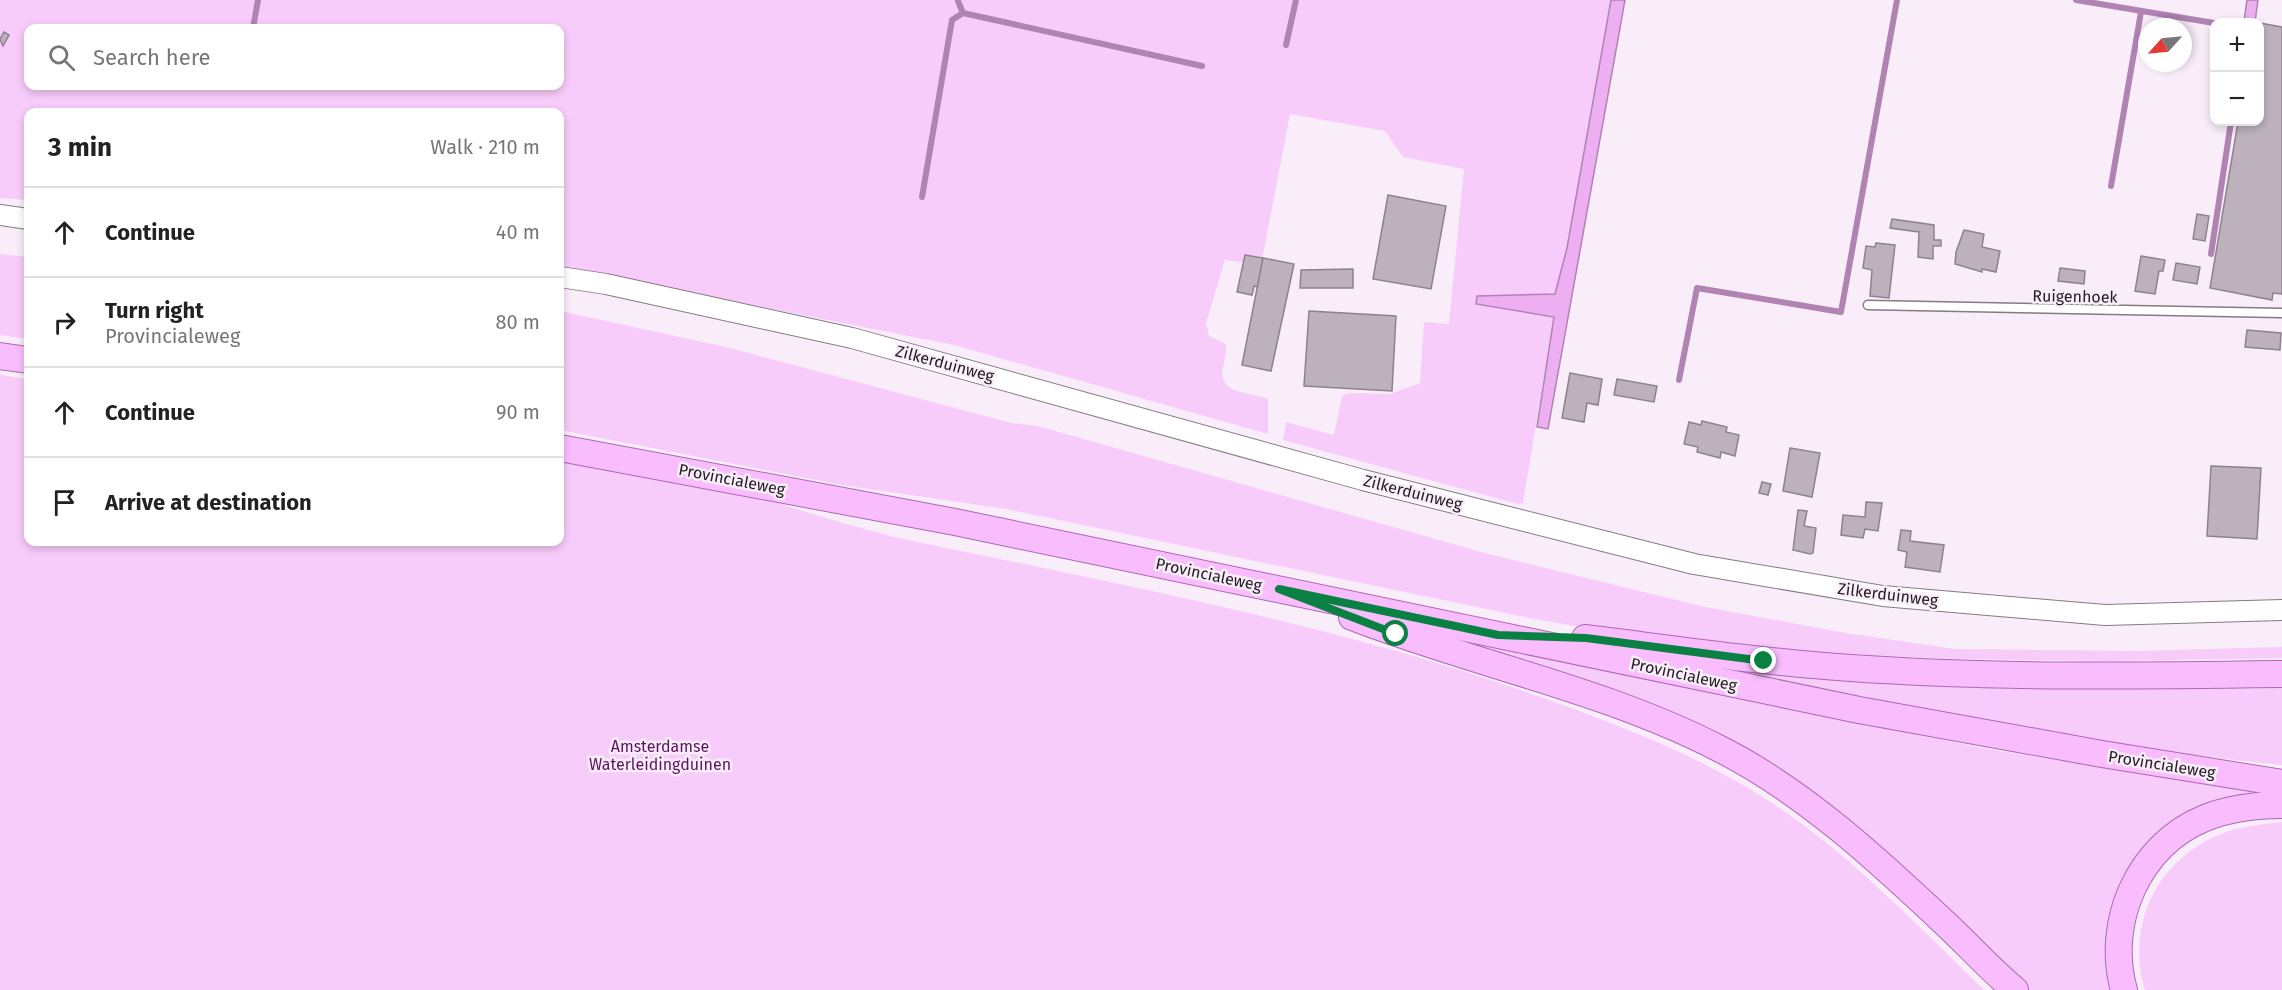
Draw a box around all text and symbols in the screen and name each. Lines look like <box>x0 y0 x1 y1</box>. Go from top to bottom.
north arrow <box>2138 18 2192 72</box>
map controls <box>2210 18 2264 126</box>
button: + <box>2210 18 2264 72</box>
search box <box>24 24 564 90</box>
icon: search <box>45 41 78 74</box>
text: Search here <box>93 44 211 71</box>
button: − <box>2210 72 2264 126</box>
text: 3 min <box>48 132 112 163</box>
text: Walk · 210 m <box>430 135 540 159</box>
icon: ahead <box>48 216 81 249</box>
text: Continue <box>105 219 195 246</box>
text: 40 m <box>496 220 540 244</box>
street label: Ruigenhoek <box>2032 286 2119 307</box>
text: Turn right <box>105 297 204 324</box>
icon: right <box>48 306 81 339</box>
text: 80 m <box>495 310 540 334</box>
text: Provincialeweg <box>105 324 240 348</box>
street label: Zilkerduinweg <box>893 341 997 386</box>
icon: ahead <box>48 396 81 429</box>
text: Continue <box>105 399 195 426</box>
text: 90 m <box>496 400 540 424</box>
street label: Provincialeweg <box>677 460 788 499</box>
street label: Zilkerduinweg <box>1361 471 1465 514</box>
icon: arrive <box>48 486 81 519</box>
text: Arrive at destination <box>105 489 312 516</box>
street label: Provincialeweg <box>1154 554 1264 595</box>
street label: Zilkerduinweg <box>1837 579 1940 610</box>
route start <box>1382 620 1408 646</box>
route end <box>1750 647 1776 673</box>
street label: Provincialeweg <box>1629 654 1739 695</box>
park label: Amsterdamse Waterleidingduinen <box>589 737 731 774</box>
street label: Provincialeweg <box>2107 747 2218 782</box>

